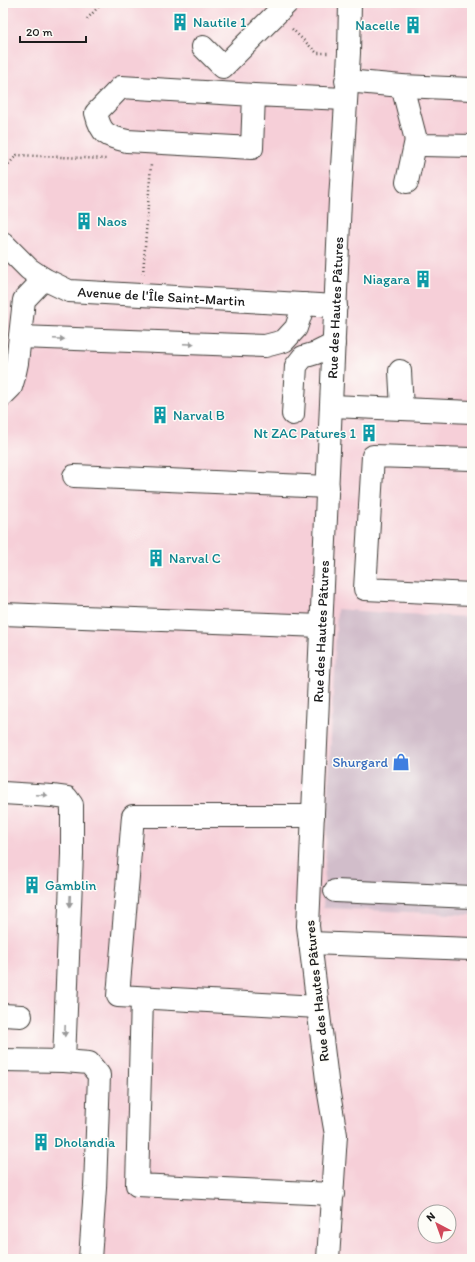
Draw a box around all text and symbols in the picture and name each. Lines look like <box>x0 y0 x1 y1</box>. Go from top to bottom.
building icon: Nautile 1 <box>170 12 190 32</box>
place label: Nautile 1 <box>193 14 247 31</box>
building icon: Nacelle <box>403 15 423 35</box>
place label: Nacelle <box>355 17 400 34</box>
scale bar <box>20 18 86 44</box>
text: 20 m <box>26 25 53 39</box>
building icon: Naos <box>74 211 94 231</box>
place label: Naos <box>97 213 127 230</box>
street label: Rue des Hautes Pâtures <box>324 236 347 379</box>
building icon: Niagara <box>413 269 433 289</box>
place label: Niagara <box>363 271 411 288</box>
street label: Avenue de l'Île Saint-Martin <box>77 283 246 309</box>
one-way arrow <box>53 335 65 342</box>
one-way arrow <box>183 340 195 347</box>
building icon: Narval B <box>150 405 170 425</box>
place label: Narval B <box>173 407 225 424</box>
building icon: Nt ZAC Patures 1 <box>359 423 379 443</box>
place label: Nt ZAC Patures 1 <box>253 425 357 442</box>
building icon: Narval C <box>146 548 166 568</box>
place label: Narval C <box>169 550 221 567</box>
street label: Rue des Hautes Pâtures <box>309 560 333 703</box>
shop icon: Shurgard <box>391 752 411 772</box>
place label: Shurgard <box>332 754 389 771</box>
one-way arrow <box>36 792 49 798</box>
building icon: Gamblin <box>22 875 42 895</box>
place label: Gamblin <box>45 877 97 894</box>
one-way arrow <box>67 895 74 907</box>
street label: Rue des Hautes Pâtures <box>301 919 333 1063</box>
one-way arrow <box>62 1025 69 1037</box>
building icon: Dholandia <box>31 1132 51 1152</box>
place label: Dholandia <box>54 1134 116 1151</box>
north arrow <box>417 1204 457 1244</box>
text: N <box>424 1209 438 1224</box>

